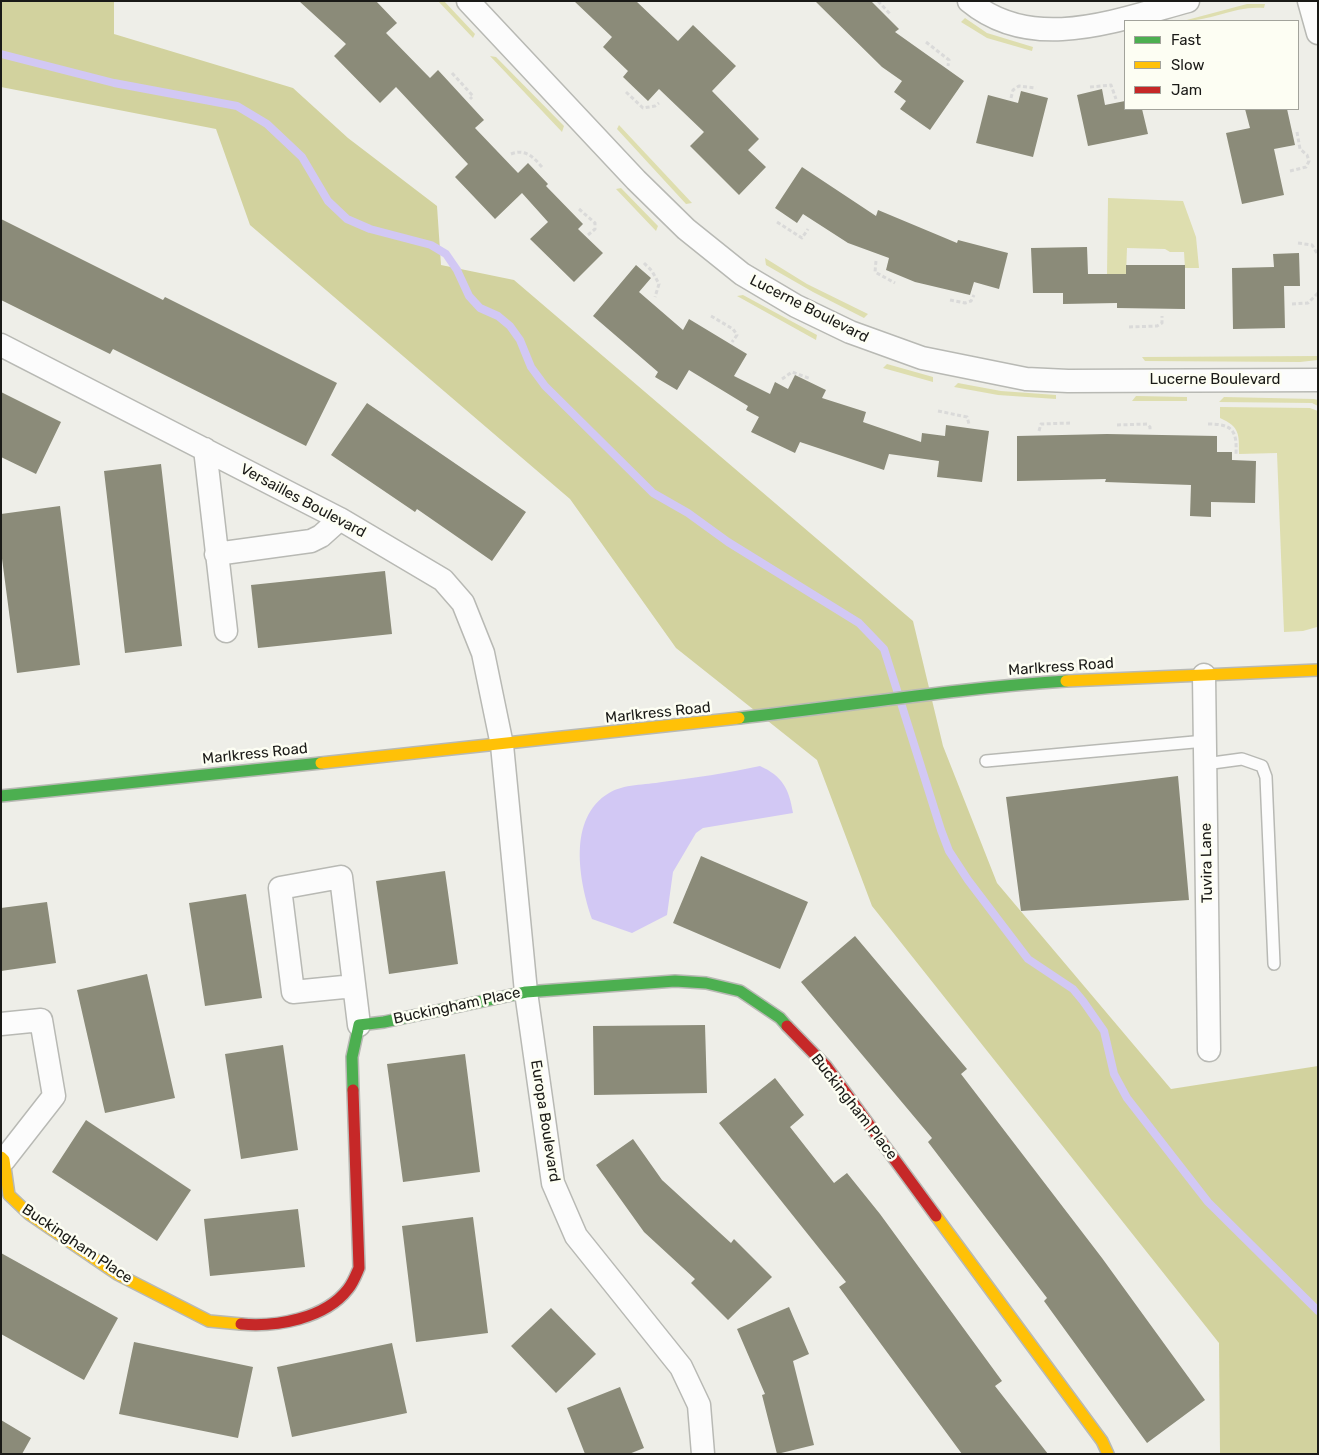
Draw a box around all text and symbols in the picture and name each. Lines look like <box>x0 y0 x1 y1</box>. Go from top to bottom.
legend <box>1124 20 1299 110</box>
text: Fast <box>1171 31 1201 49</box>
text: Slow <box>1171 56 1204 74</box>
text: Jam <box>1171 81 1202 99</box>
street label: Lucerne Boulevard <box>747 271 871 347</box>
street label: Lucerne Boulevard <box>1150 371 1280 389</box>
street label: Versailles Boulevard <box>237 460 369 542</box>
street label: Marlkress Road <box>1008 654 1114 680</box>
street label: Marlkress Road <box>604 699 712 727</box>
street label: Marlkress Road <box>201 740 309 768</box>
street label: Tuvira Lane <box>1197 823 1217 903</box>
street label: Buckingham Place <box>392 984 522 1028</box>
street label: Buckingham Place <box>807 1050 901 1164</box>
street label: Europa Boulevard <box>526 1059 564 1183</box>
street label: Buckingham Place <box>18 1200 136 1288</box>

